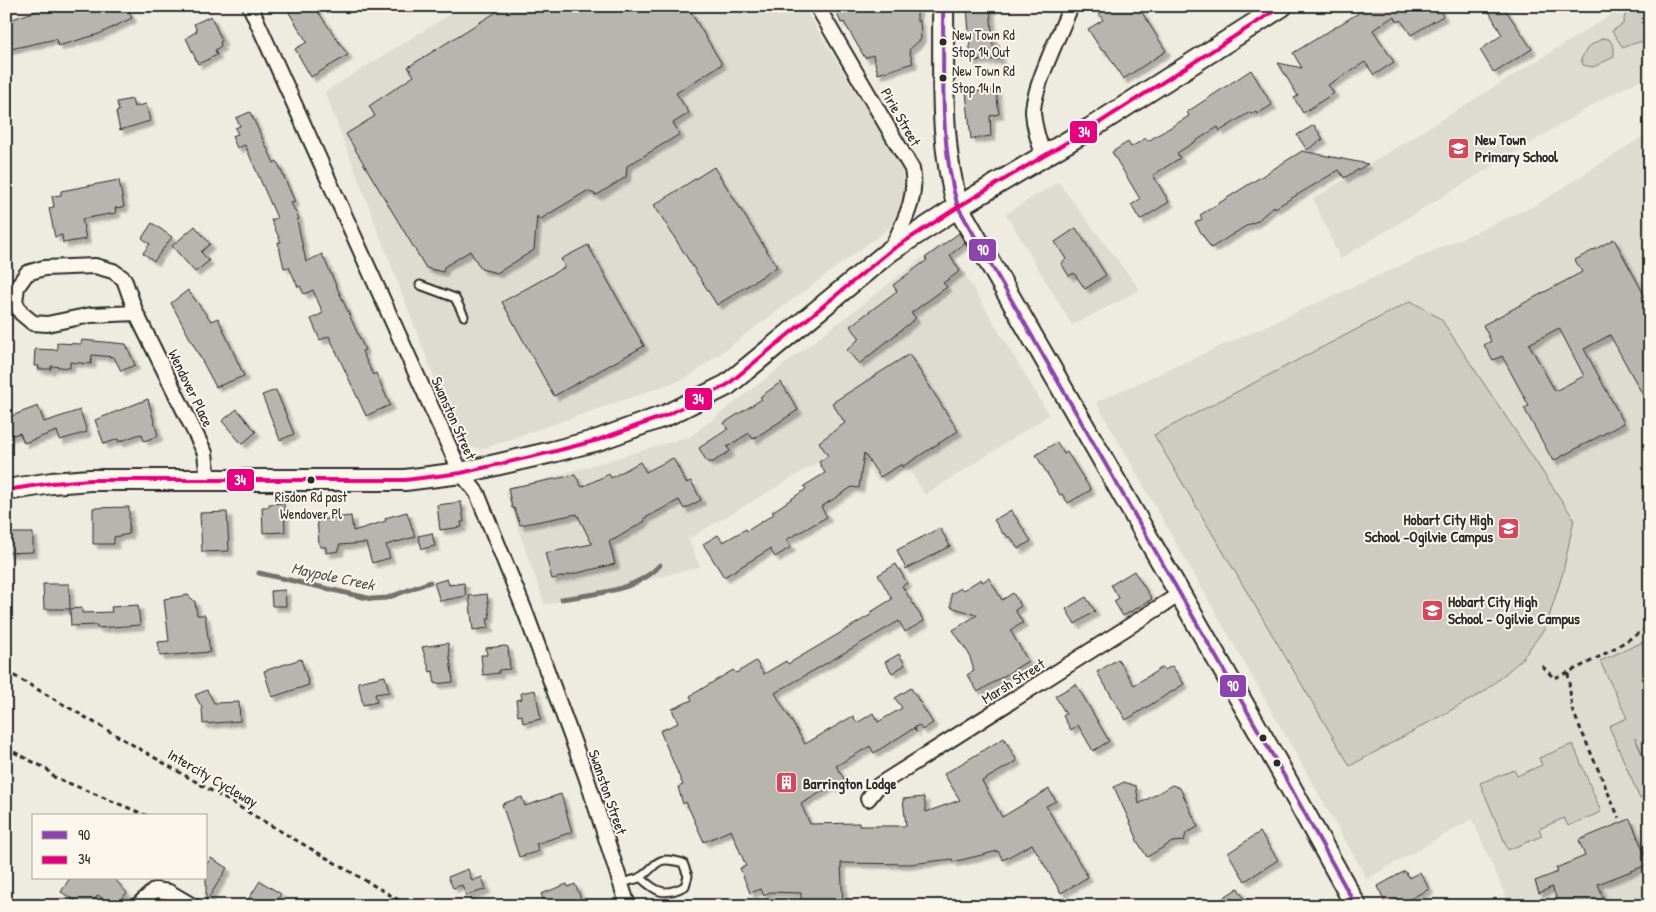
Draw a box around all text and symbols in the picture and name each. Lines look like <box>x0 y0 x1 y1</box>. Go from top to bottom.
place label: New Town Rd Stop 14 Out <box>952 25 1015 62</box>
marker: New Town Rd Stop 14 Out <box>938 37 948 47</box>
place label: New Town Rd Stop 14 In <box>952 61 1015 98</box>
marker: New Town Rd Stop 14 In <box>938 73 948 83</box>
street label: Pirie Street <box>876 84 927 151</box>
line badge: 34 <box>1069 120 1098 144</box>
text: 34 <box>1078 122 1091 141</box>
place label: New Town Primary School <box>1475 129 1559 168</box>
school or university icon: New Town Primary School <box>1447 136 1471 160</box>
line badge: 90 <box>968 238 997 262</box>
text: 90 <box>977 240 989 259</box>
street label: Wendover Place <box>163 346 219 430</box>
street label: Swanston Street <box>426 373 482 464</box>
line badge: 34 <box>684 387 713 411</box>
text: 34 <box>692 389 705 408</box>
line badge: 34 <box>226 468 255 492</box>
text: 34 <box>234 470 247 489</box>
marker: Risdon Rd past Wendover Pl <box>306 475 316 485</box>
place label: Risdon Rd past Wendover Pl <box>275 487 347 523</box>
place label: Hobart City High School -Ogilvie Campus <box>1365 509 1494 548</box>
school or university icon: Hobart City High School -Ogilvie Campus <box>1497 516 1521 540</box>
water label: Maypole Creek <box>289 556 378 596</box>
place label: Hobart City High School - Ogilvie Campus <box>1448 591 1580 630</box>
school or university icon: Hobart City High School - Ogilvie Campus <box>1420 598 1444 622</box>
street label: Marsh Street <box>977 653 1049 709</box>
line badge: 90 <box>1219 674 1247 698</box>
text: 90 <box>1227 676 1239 695</box>
unlabelled marker <box>1258 733 1268 743</box>
street label: Intercity Cycleway <box>164 744 262 812</box>
street label: Swanston Street <box>584 747 633 838</box>
unlabelled marker <box>1272 758 1282 768</box>
building icon: Barrington Lodge <box>775 771 799 795</box>
place label: Barrington Lodge <box>803 773 896 795</box>
legend <box>32 814 208 880</box>
text: 90 <box>78 824 91 845</box>
text: 34 <box>78 848 91 869</box>

